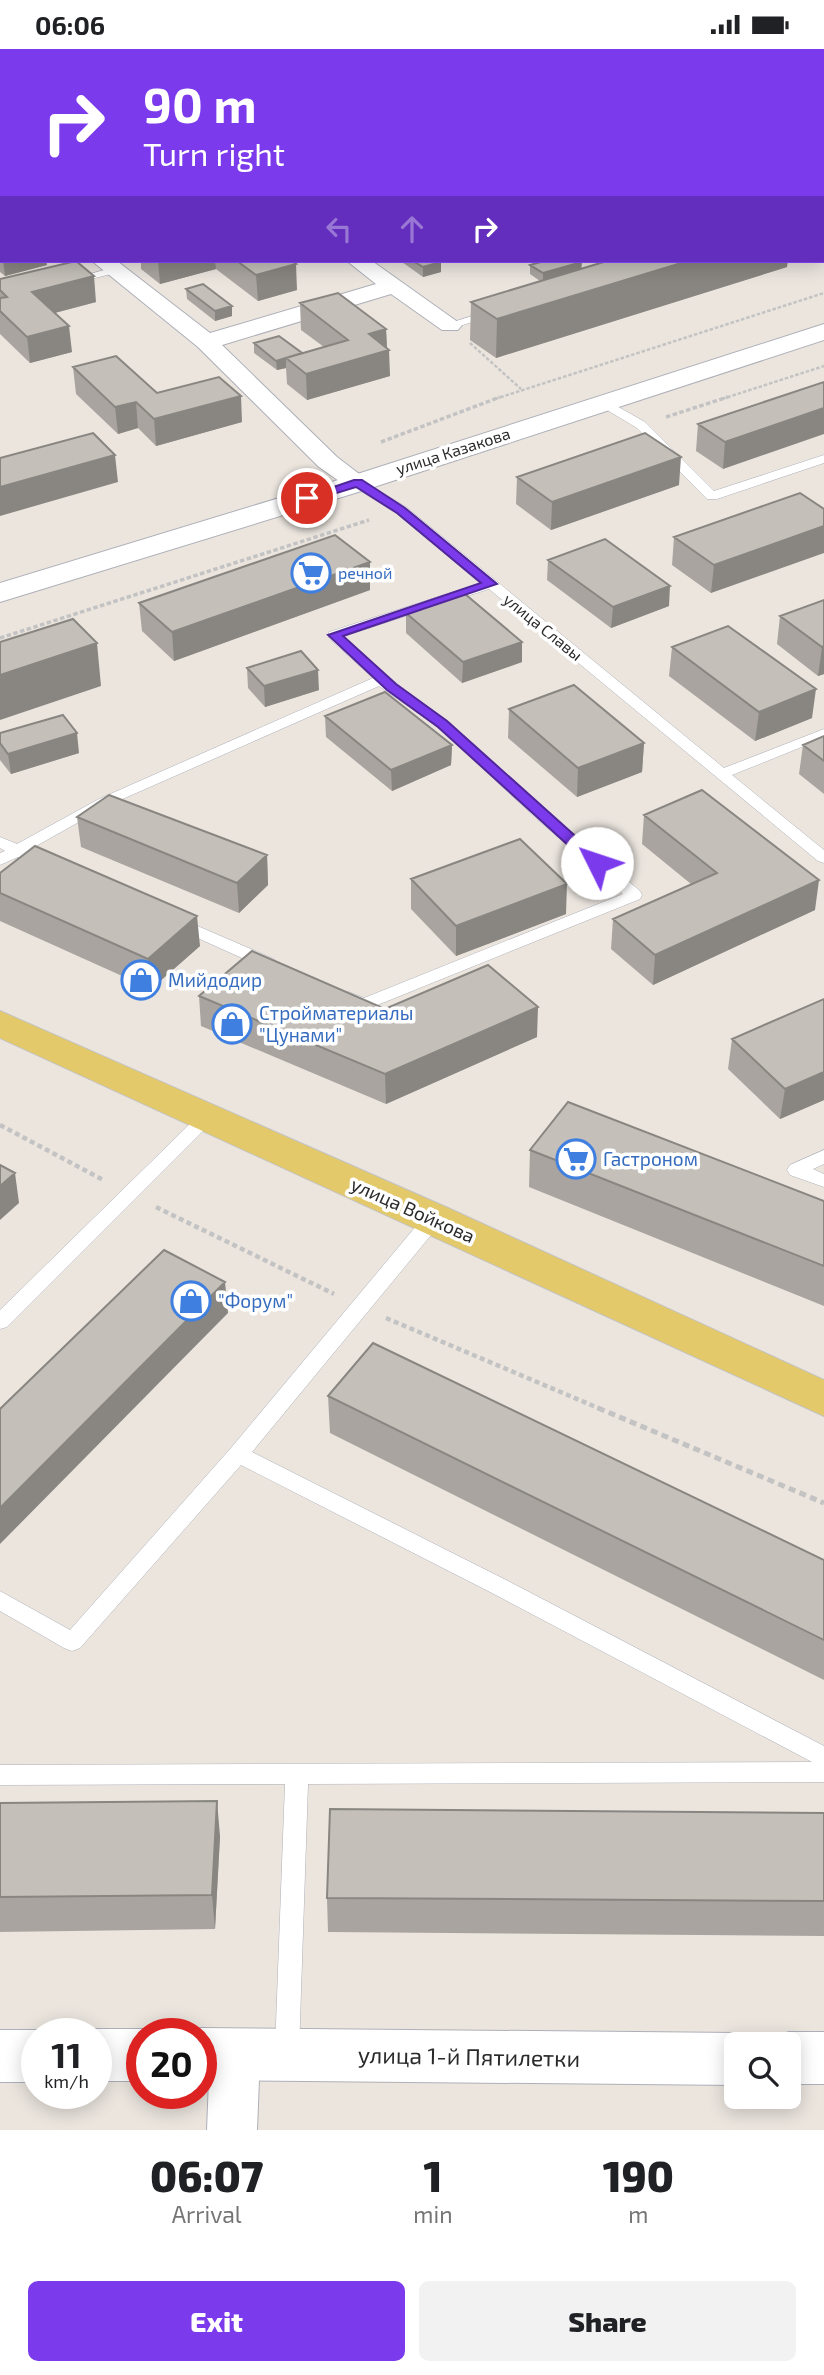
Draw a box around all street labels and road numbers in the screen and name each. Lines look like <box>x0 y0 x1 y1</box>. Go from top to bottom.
street label: улица Казакова <box>393 423 513 479</box>
street label: улица Славы <box>500 589 586 665</box>
street label: улица Войкова <box>347 1172 479 1248</box>
street label: улица 1-й Пятилетки <box>358 2040 580 2073</box>

